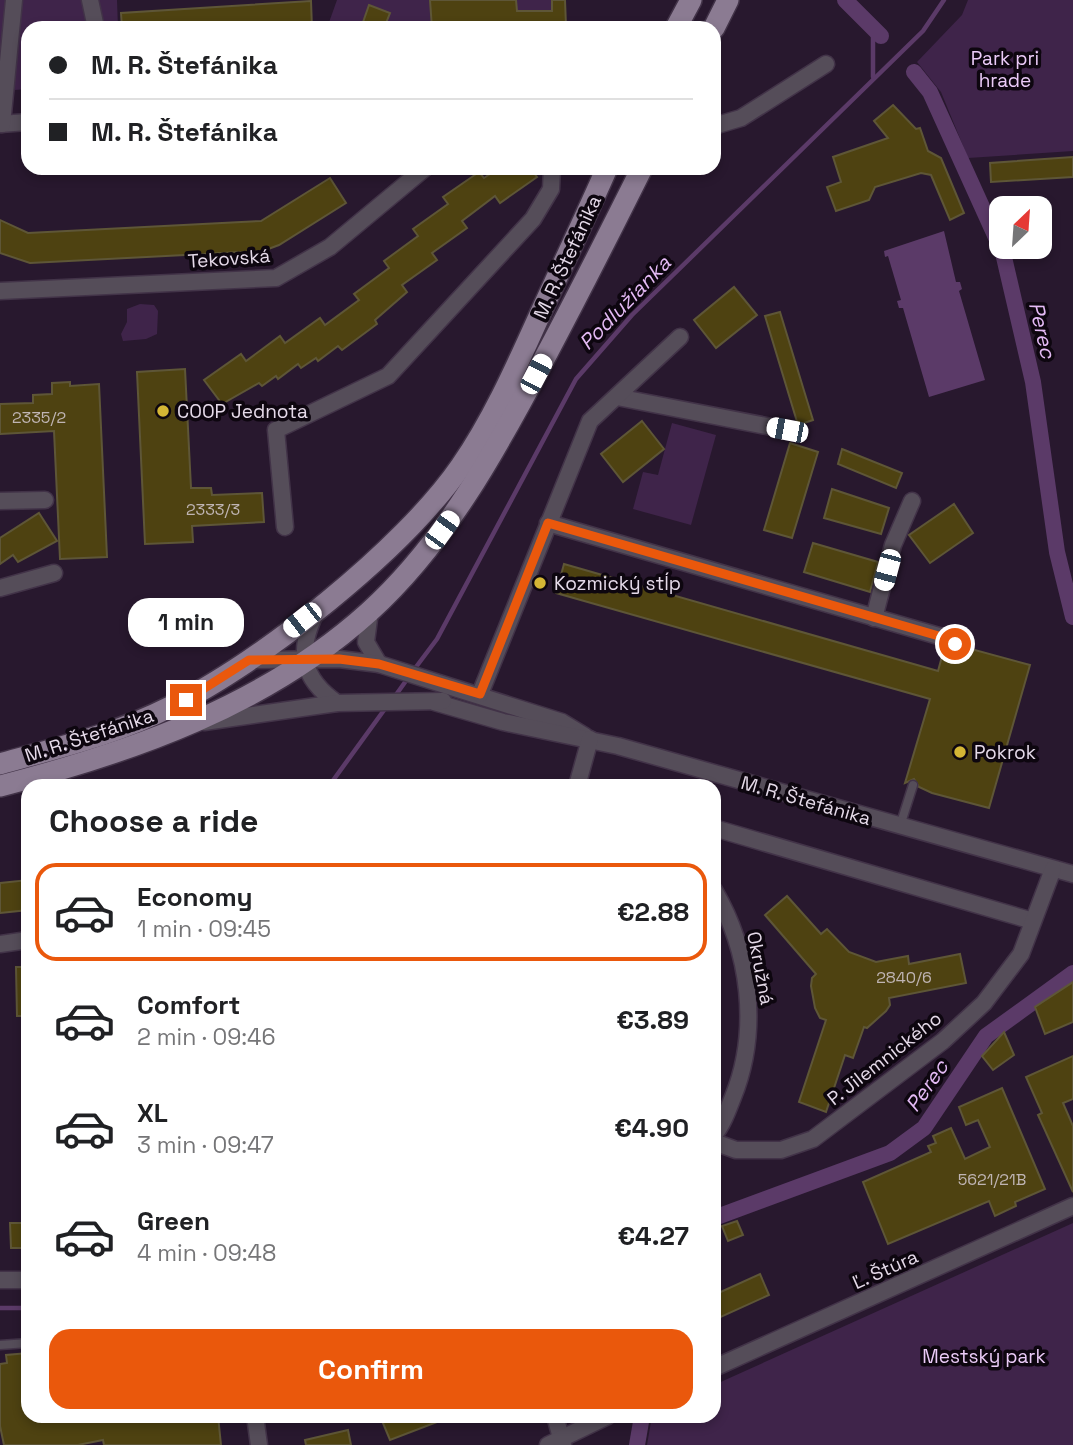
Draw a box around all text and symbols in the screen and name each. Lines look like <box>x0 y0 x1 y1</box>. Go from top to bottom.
park label: Park pri hrade <box>971 46 1039 93</box>
text: M. R. Štefánika <box>91 48 278 82</box>
text: M. R. Štefánika <box>91 115 278 149</box>
street label: M. R. Štefánika <box>528 191 607 323</box>
north arrow <box>989 196 1052 259</box>
map controls <box>989 196 1052 259</box>
street label: Tekovská <box>187 243 271 274</box>
water label: Podlužianka <box>573 249 677 356</box>
water label: Perec <box>1023 299 1062 362</box>
car <box>517 351 556 397</box>
place label: COOP Jednota <box>177 399 308 424</box>
marker: COOP Jednota <box>155 403 171 419</box>
house number: 2335/2 <box>12 407 66 428</box>
car <box>765 416 810 444</box>
house number: 2333/3 <box>186 499 240 520</box>
car <box>422 507 463 553</box>
car <box>872 547 903 593</box>
place label: Kozmický stĺp <box>554 571 681 596</box>
marker: Kozmický stĺp <box>532 575 548 591</box>
callout: 1 min <box>128 598 244 648</box>
car <box>279 599 326 641</box>
text: 1 min <box>158 607 214 637</box>
route start <box>939 628 971 660</box>
route end <box>170 684 202 716</box>
street label: M. R. Štefánika <box>22 703 157 768</box>
place label: Pokrok <box>974 740 1036 765</box>
marker: Pokrok <box>952 744 968 760</box>
street label: M. R. Štefánika <box>738 770 874 831</box>
text: Choose a ride <box>49 801 259 841</box>
text: Economy <box>137 880 253 914</box>
icon: car <box>53 881 116 944</box>
text: €2.88 <box>617 895 689 929</box>
text: 1 min · 09:45 <box>137 914 271 944</box>
street label: Okružná <box>741 929 780 1007</box>
house number: 2840/6 <box>876 967 932 988</box>
text: Comfort <box>137 988 240 1022</box>
icon: car <box>53 989 116 1052</box>
text: €3.89 <box>616 1003 689 1037</box>
street label: P. Jilemnického <box>822 1006 947 1111</box>
text: 2 min · 09:46 <box>137 1022 276 1052</box>
water label: Perec <box>899 1053 955 1117</box>
text: XL <box>137 1096 168 1130</box>
icon: car <box>53 1097 116 1160</box>
text: €4.90 <box>614 1111 689 1145</box>
text: 3 min · 09:47 <box>137 1130 274 1160</box>
house number: 5621/21B <box>958 1169 1026 1190</box>
text: Green <box>137 1204 210 1238</box>
icon: car <box>53 1205 116 1268</box>
text: €4.27 <box>617 1219 689 1253</box>
text: 4 min · 09:48 <box>137 1238 276 1268</box>
street label: Ľ. Štúra <box>849 1244 922 1295</box>
button: Confirm <box>49 1329 693 1409</box>
park label: Mestský park <box>922 1344 1046 1369</box>

